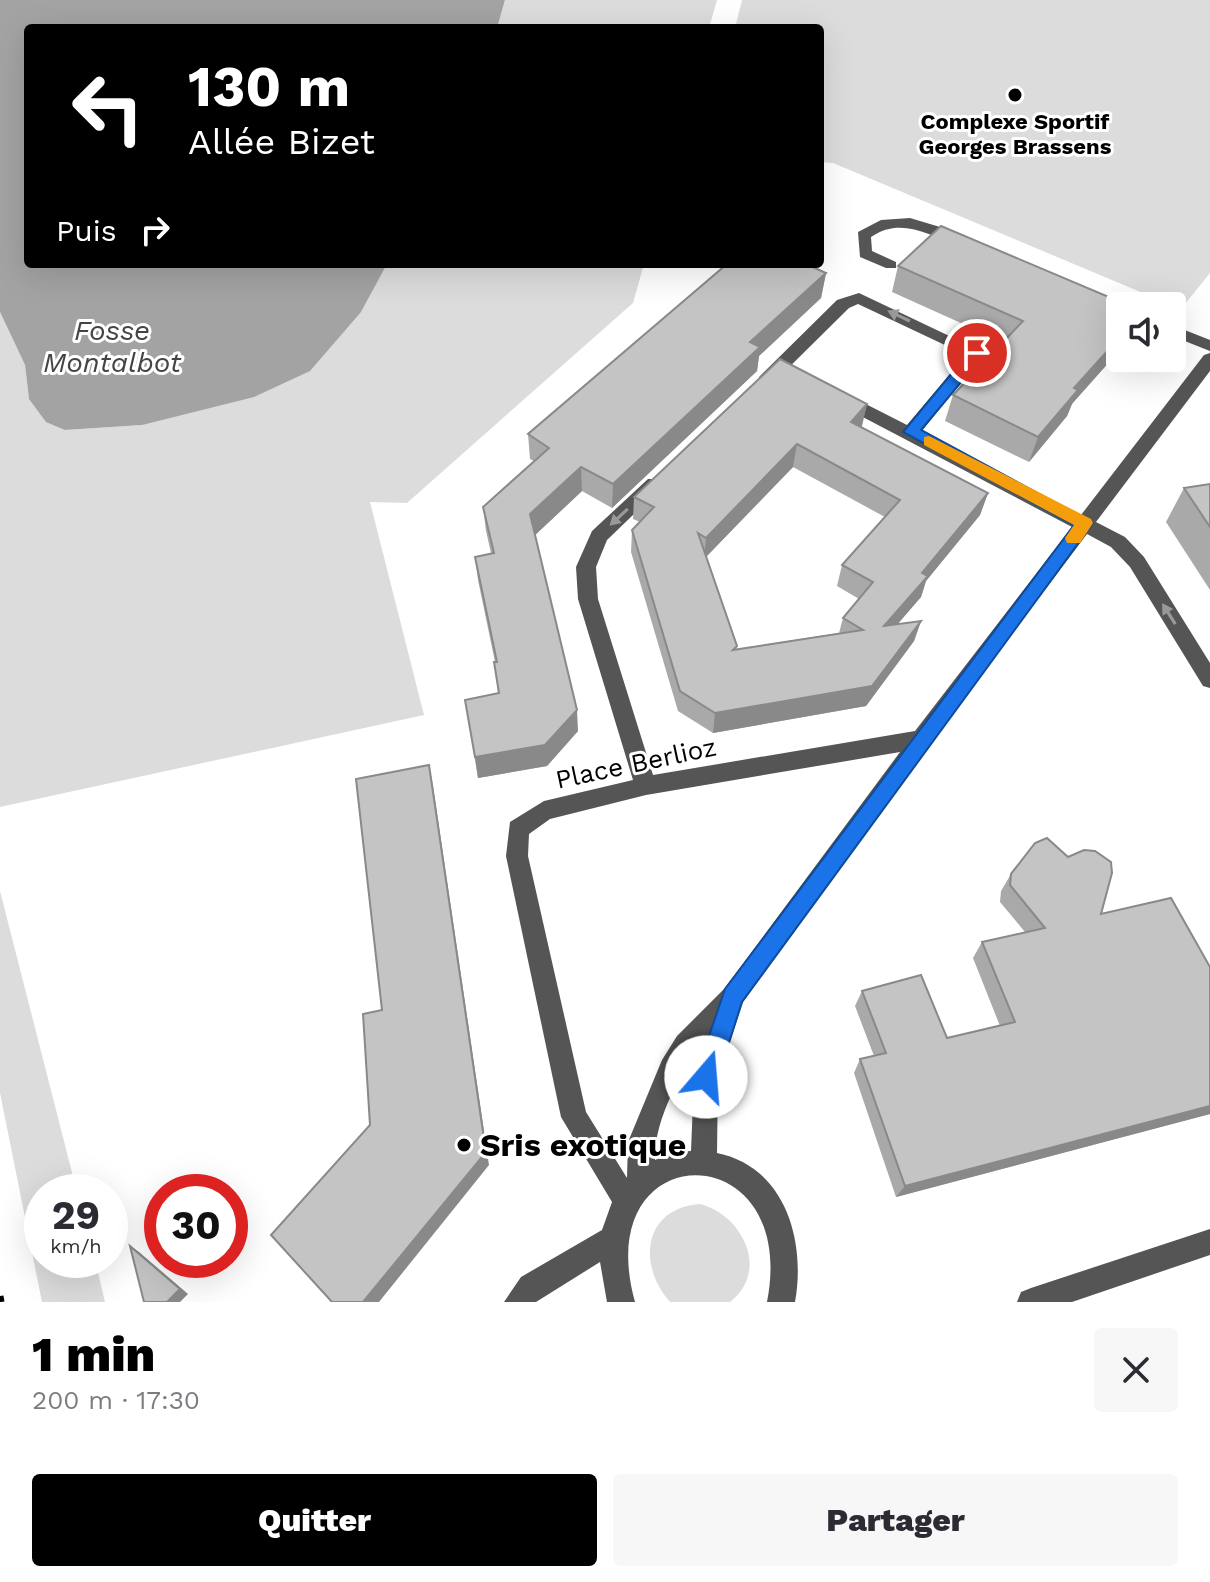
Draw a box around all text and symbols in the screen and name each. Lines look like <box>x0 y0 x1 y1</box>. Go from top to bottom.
text: 130 m <box>188 54 350 120</box>
icon: left <box>56 56 160 160</box>
marker: Complexe Sportif Georges Brassens <box>1006 86 1024 104</box>
place label: Complexe Sportif Georges Brassens <box>919 109 1112 159</box>
text: Allée Bizet <box>188 121 375 163</box>
icon: right <box>133 208 177 252</box>
text: Puis <box>56 213 117 248</box>
map controls <box>1106 292 1186 372</box>
button: sound <box>1106 292 1186 372</box>
one-way arrow <box>887 309 910 323</box>
water label: Fosse Montalbot <box>43 314 182 379</box>
pin <box>943 319 1011 387</box>
icon: arrive <box>955 331 999 375</box>
one-way arrow <box>610 508 629 526</box>
one-way arrow <box>1162 603 1176 625</box>
street label: Place Berlioz <box>553 731 719 795</box>
position arrow <box>664 1035 748 1119</box>
place label: Sris exotique <box>480 1126 686 1164</box>
marker: Sris exotique <box>455 1136 473 1154</box>
speed limit sign: 30 <box>144 1174 248 1278</box>
text: 29 <box>52 1192 100 1239</box>
text: km/h <box>50 1234 102 1258</box>
text: 1 min <box>32 1326 155 1383</box>
button: close <box>1094 1328 1178 1412</box>
text: 200 m · 17:30 <box>32 1385 200 1415</box>
button: Quitter <box>32 1474 597 1566</box>
button: Partager <box>613 1474 1178 1566</box>

